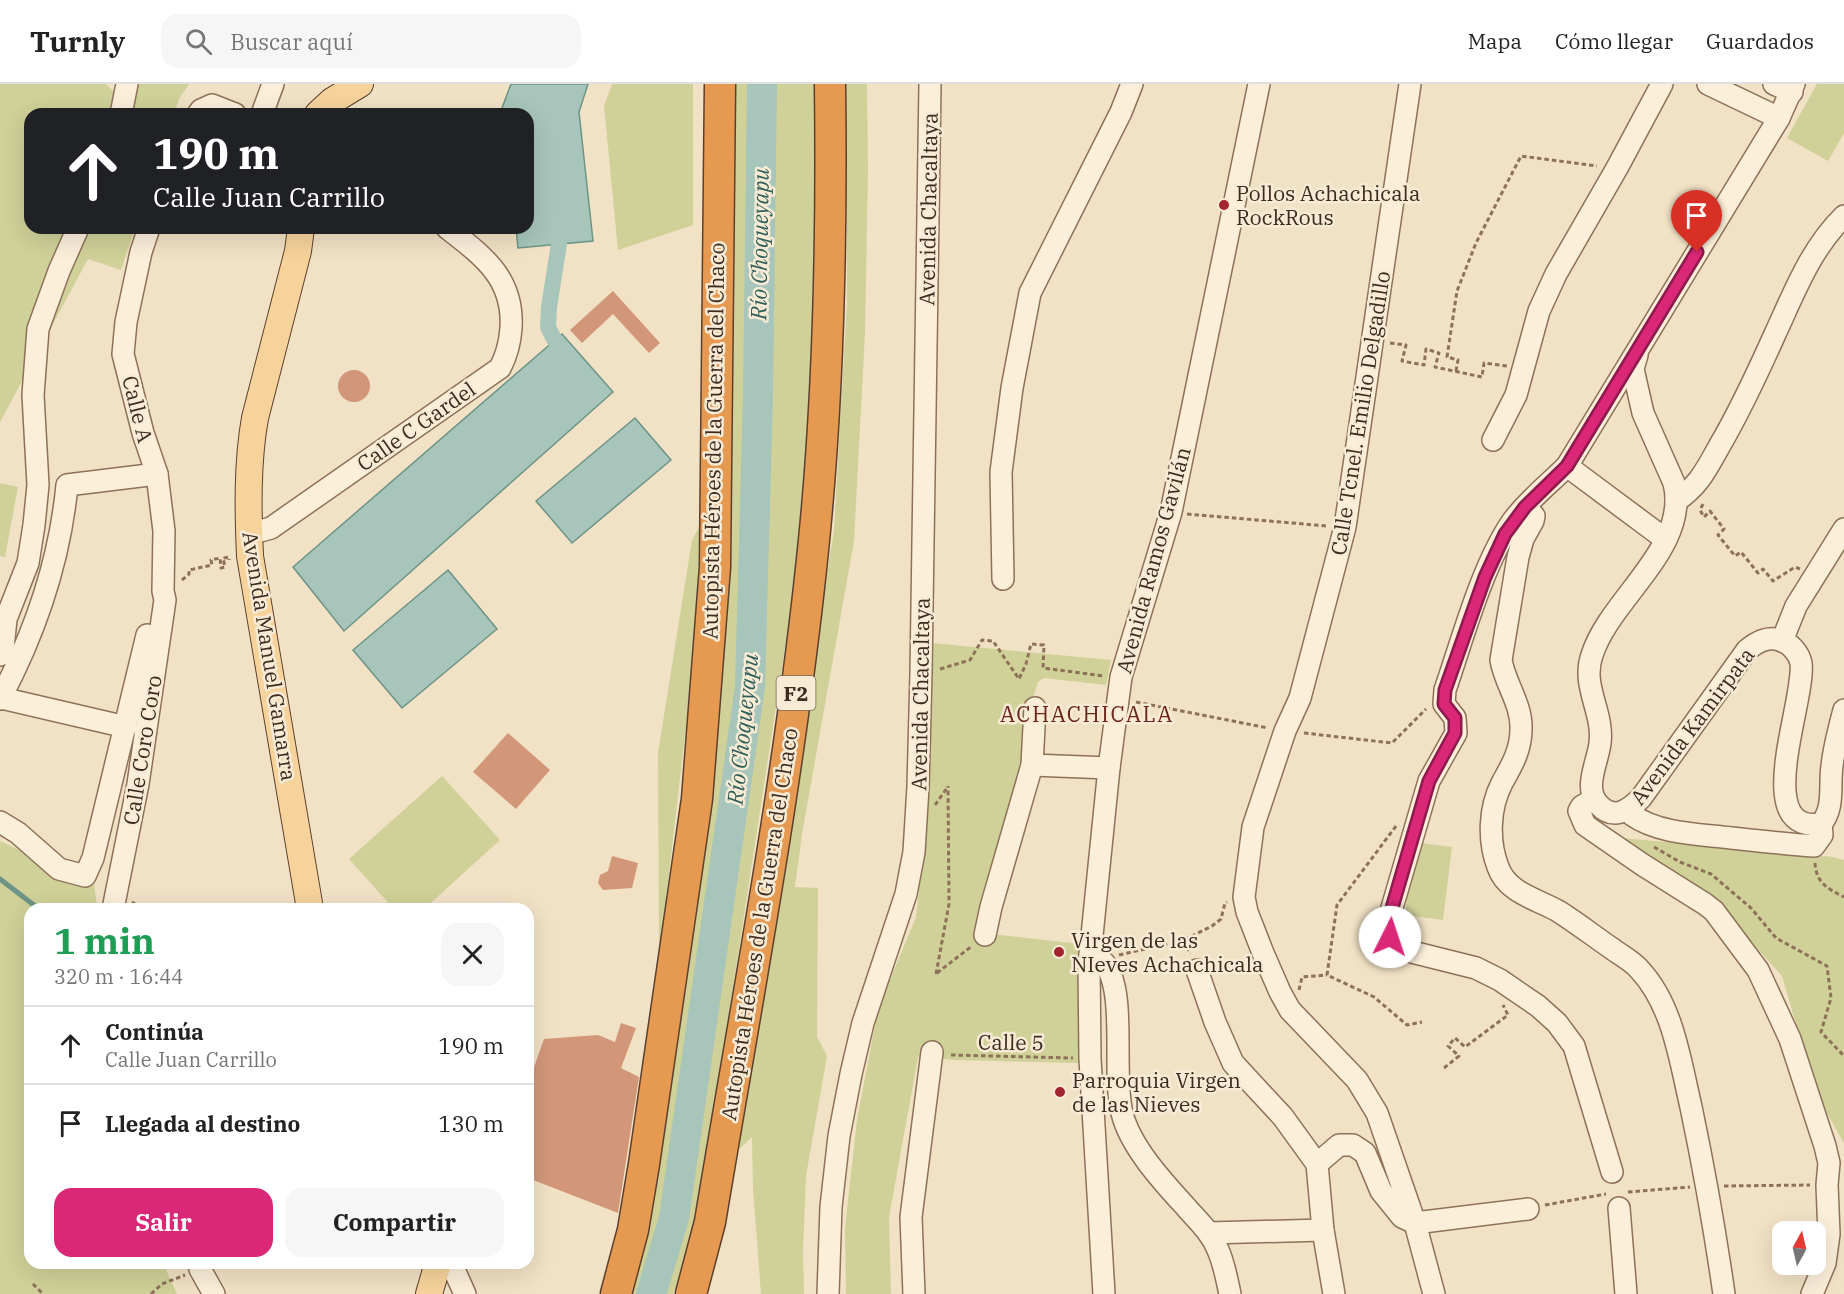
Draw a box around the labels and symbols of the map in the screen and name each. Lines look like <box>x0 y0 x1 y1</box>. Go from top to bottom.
street label: Avenida Chacaltaya <box>912 112 944 306</box>
water label: Río Choqueyapu <box>743 167 775 321</box>
place label: Pollos Achachicala RockRous <box>1236 179 1420 231</box>
pin <box>1671 190 1722 252</box>
marker: Pollos Achachicala RockRous <box>1217 198 1231 212</box>
street label: Autopista Héroes de la Guerra del Chaco <box>696 242 730 640</box>
street label: Calle Tcnel. Emilio Delgadillo <box>1324 269 1396 557</box>
street label: Calle A <box>116 373 160 446</box>
street label: Calle C Gardel <box>351 375 481 477</box>
street label: Avenida Ramos Gavilán <box>1109 444 1197 676</box>
street label: Avenida Manuel Gamarra <box>236 529 304 783</box>
street label: Avenida Chacaltaya <box>904 597 936 791</box>
street label: Avenida Kamirpata <box>1624 642 1760 810</box>
water label: Río Choqueyapu <box>720 652 764 807</box>
street label: Calle Coro Coro <box>116 673 168 827</box>
road number: F2 <box>776 676 816 710</box>
district label: ACHACHICALA <box>1000 699 1174 728</box>
street label: Autopista Héroes de la Guerra del Chaco <box>714 726 804 1122</box>
position arrow <box>1358 905 1422 969</box>
place label: Virgen de las NIeves Achachicala <box>1071 926 1264 978</box>
marker: Virgen de las NIeves Achachicala <box>1052 945 1066 959</box>
street label: Calle 5 <box>978 1027 1044 1057</box>
place label: Parroquia Virgen de las Nieves <box>1072 1066 1241 1118</box>
marker: Parroquia Virgen de las Nieves <box>1053 1085 1067 1099</box>
north arrow <box>1772 1221 1826 1275</box>

